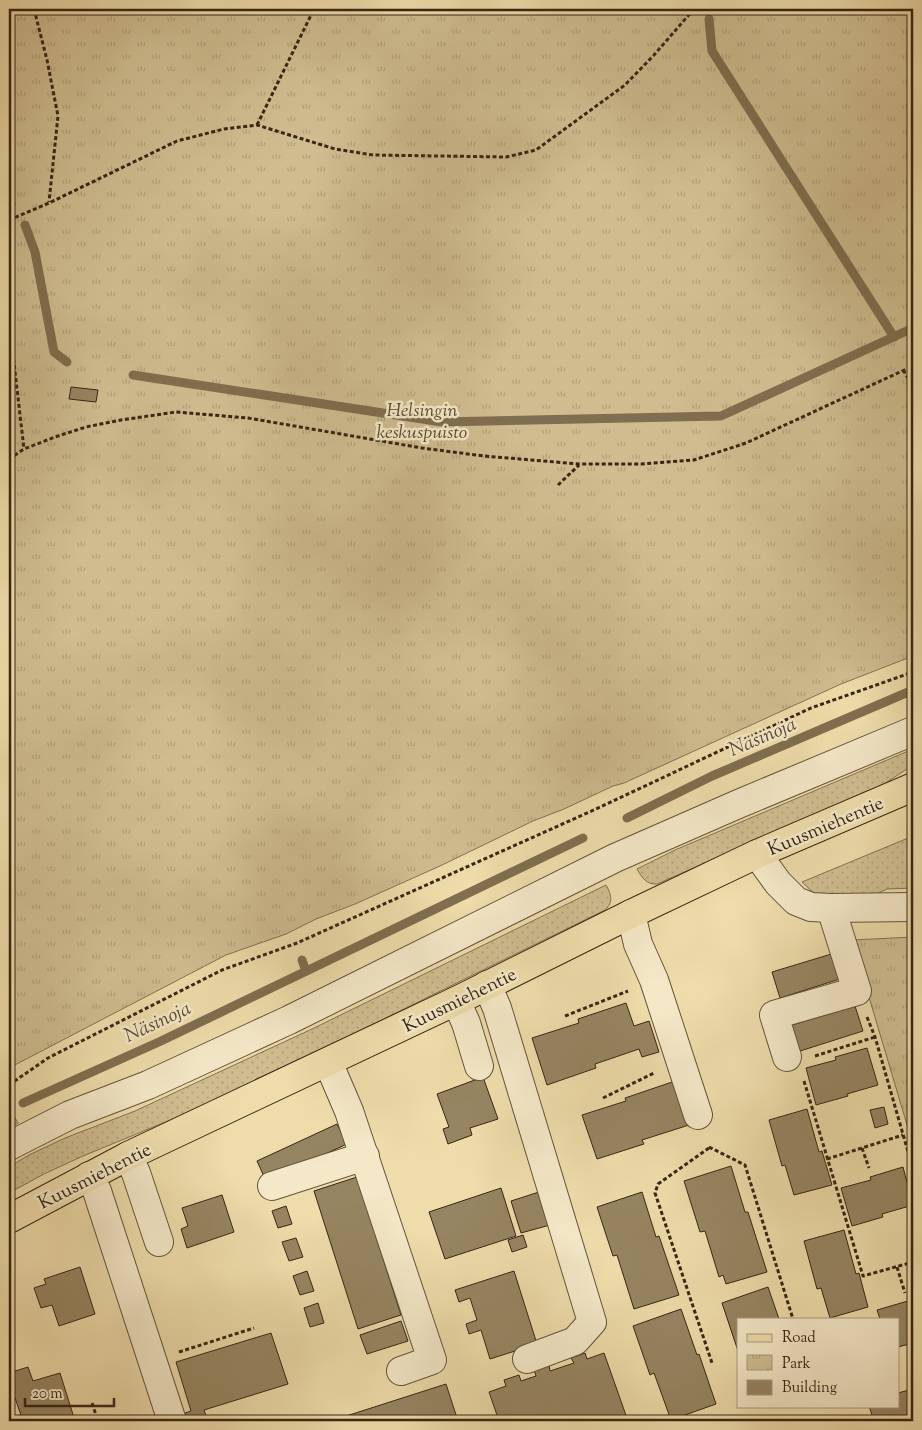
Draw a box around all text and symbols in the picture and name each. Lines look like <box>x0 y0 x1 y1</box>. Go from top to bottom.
park label: Helsingin keskuspuisto <box>377 398 467 447</box>
water label: Näsinoja <box>725 711 801 766</box>
street label: Kuusmiehentie <box>764 791 888 864</box>
street label: Kuusmiehentie <box>399 962 522 1041</box>
water label: Näsinoja <box>120 995 196 1051</box>
street label: Kuusmiehentie <box>34 1137 157 1217</box>
legend <box>737 1318 900 1408</box>
text: Road <box>782 1328 816 1349</box>
text: Park <box>782 1354 811 1375</box>
scale bar <box>25 1375 114 1407</box>
text: Building <box>782 1378 837 1399</box>
text: 20 m <box>32 1384 63 1405</box>

